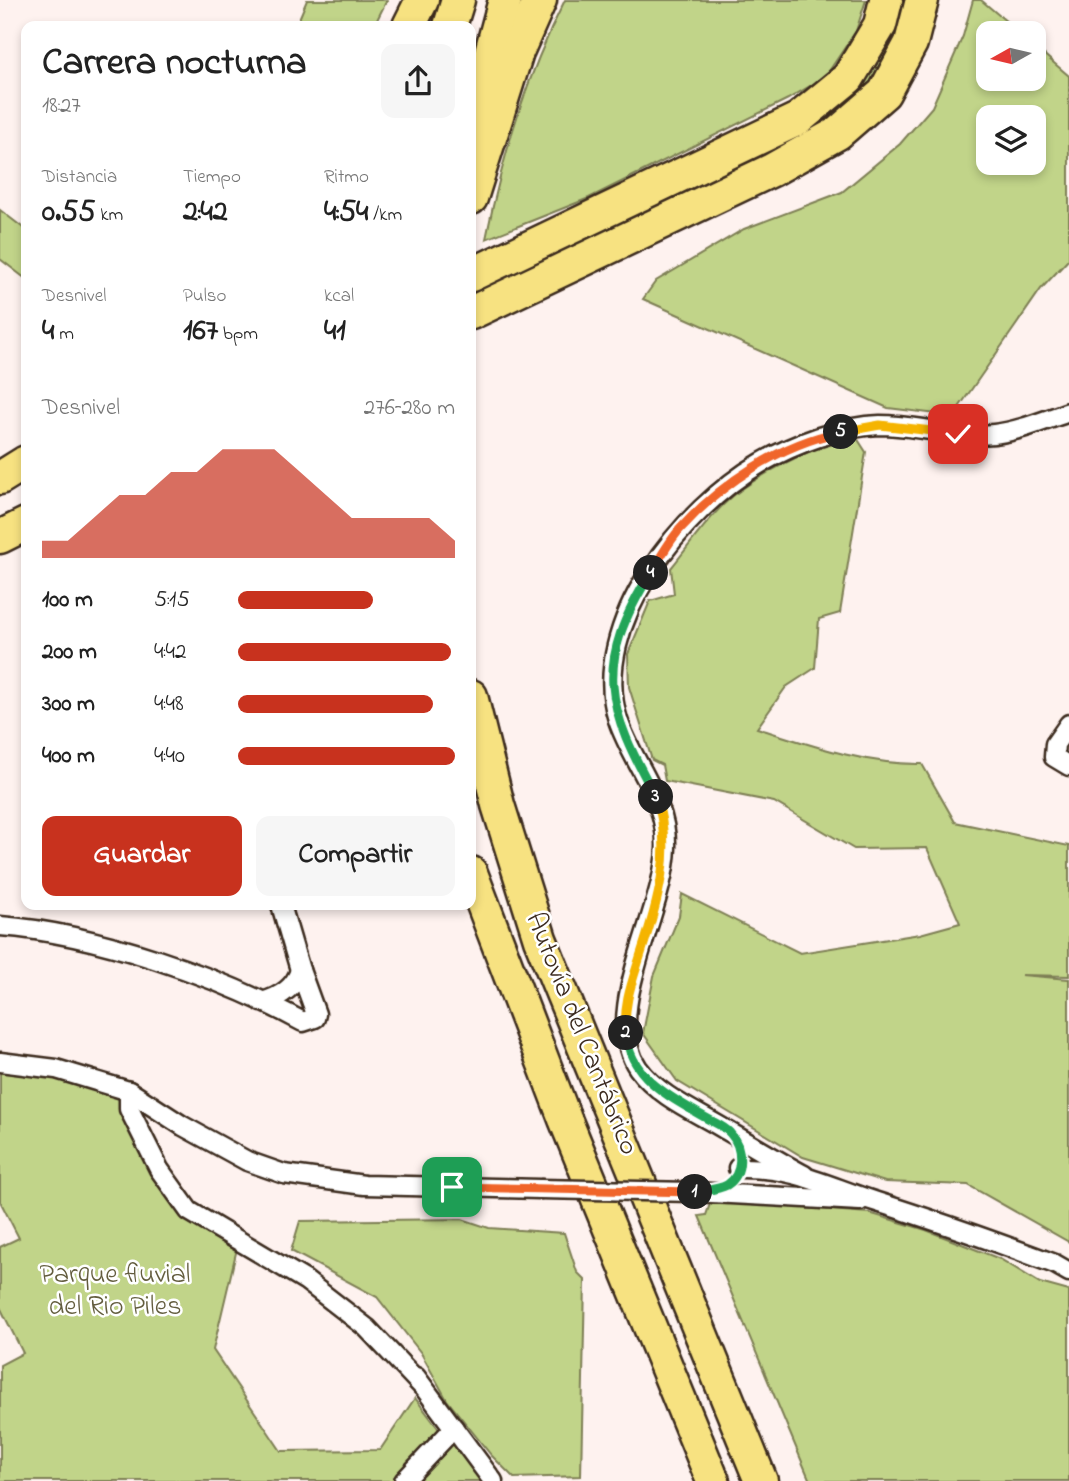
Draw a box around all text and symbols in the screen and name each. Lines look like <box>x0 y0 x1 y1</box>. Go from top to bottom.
north arrow <box>976 21 1046 91</box>
map controls <box>976 21 1046 175</box>
text: Carrera nocturna <box>42 36 307 92</box>
button: share <box>381 44 455 118</box>
text: 18:27 <box>42 90 81 123</box>
button: layers <box>976 105 1046 175</box>
text: Distancia <box>42 164 117 191</box>
text: Tiempo <box>183 164 241 191</box>
text: Ritmo <box>324 164 369 191</box>
text: 0.55 <box>42 191 95 235</box>
text: 2:42 <box>183 191 228 235</box>
text: 4:54 <box>324 191 368 235</box>
text: km <box>95 202 123 229</box>
text: /km <box>368 202 402 229</box>
text: Desnivel <box>42 283 107 310</box>
text: Pulso <box>183 283 226 310</box>
text: kcal <box>324 283 354 310</box>
text: 4 <box>42 310 54 354</box>
text: 167 <box>183 310 218 354</box>
text: 41 <box>324 310 346 354</box>
text: m <box>54 321 74 348</box>
text: bpm <box>218 321 258 348</box>
text: Desnivel <box>42 392 120 425</box>
text: 276–280 m <box>364 392 455 425</box>
pin <box>928 404 988 464</box>
pin: 5 <box>824 414 858 450</box>
icon: check <box>939 415 977 453</box>
text: 5 <box>835 418 846 445</box>
pin: 4 <box>634 556 668 590</box>
text: 4 <box>647 559 654 586</box>
text: 100 m <box>42 584 93 617</box>
text: 5:15 <box>154 584 190 617</box>
text: 200 m <box>42 636 97 669</box>
text: 4:42 <box>154 636 186 669</box>
text: 300 m <box>42 688 95 721</box>
text: 4:48 <box>154 688 184 721</box>
text: 400 m <box>42 740 95 773</box>
text: 4:40 <box>154 740 185 773</box>
pin: 3 <box>638 780 674 814</box>
text: 3 <box>652 783 659 810</box>
button: Guardar <box>42 816 242 896</box>
button: Compartir <box>256 816 455 896</box>
street label: Autovía del Cantábrico <box>514 906 648 1162</box>
pin: 2 <box>608 1016 644 1050</box>
text: 2 <box>621 1019 630 1046</box>
pin <box>422 1157 482 1217</box>
icon: arrive <box>433 1168 471 1206</box>
pin: 1 <box>678 1174 712 1210</box>
text: 1 <box>691 1178 698 1205</box>
park label: Parque fluvial del Rio Piles <box>39 1255 191 1328</box>

